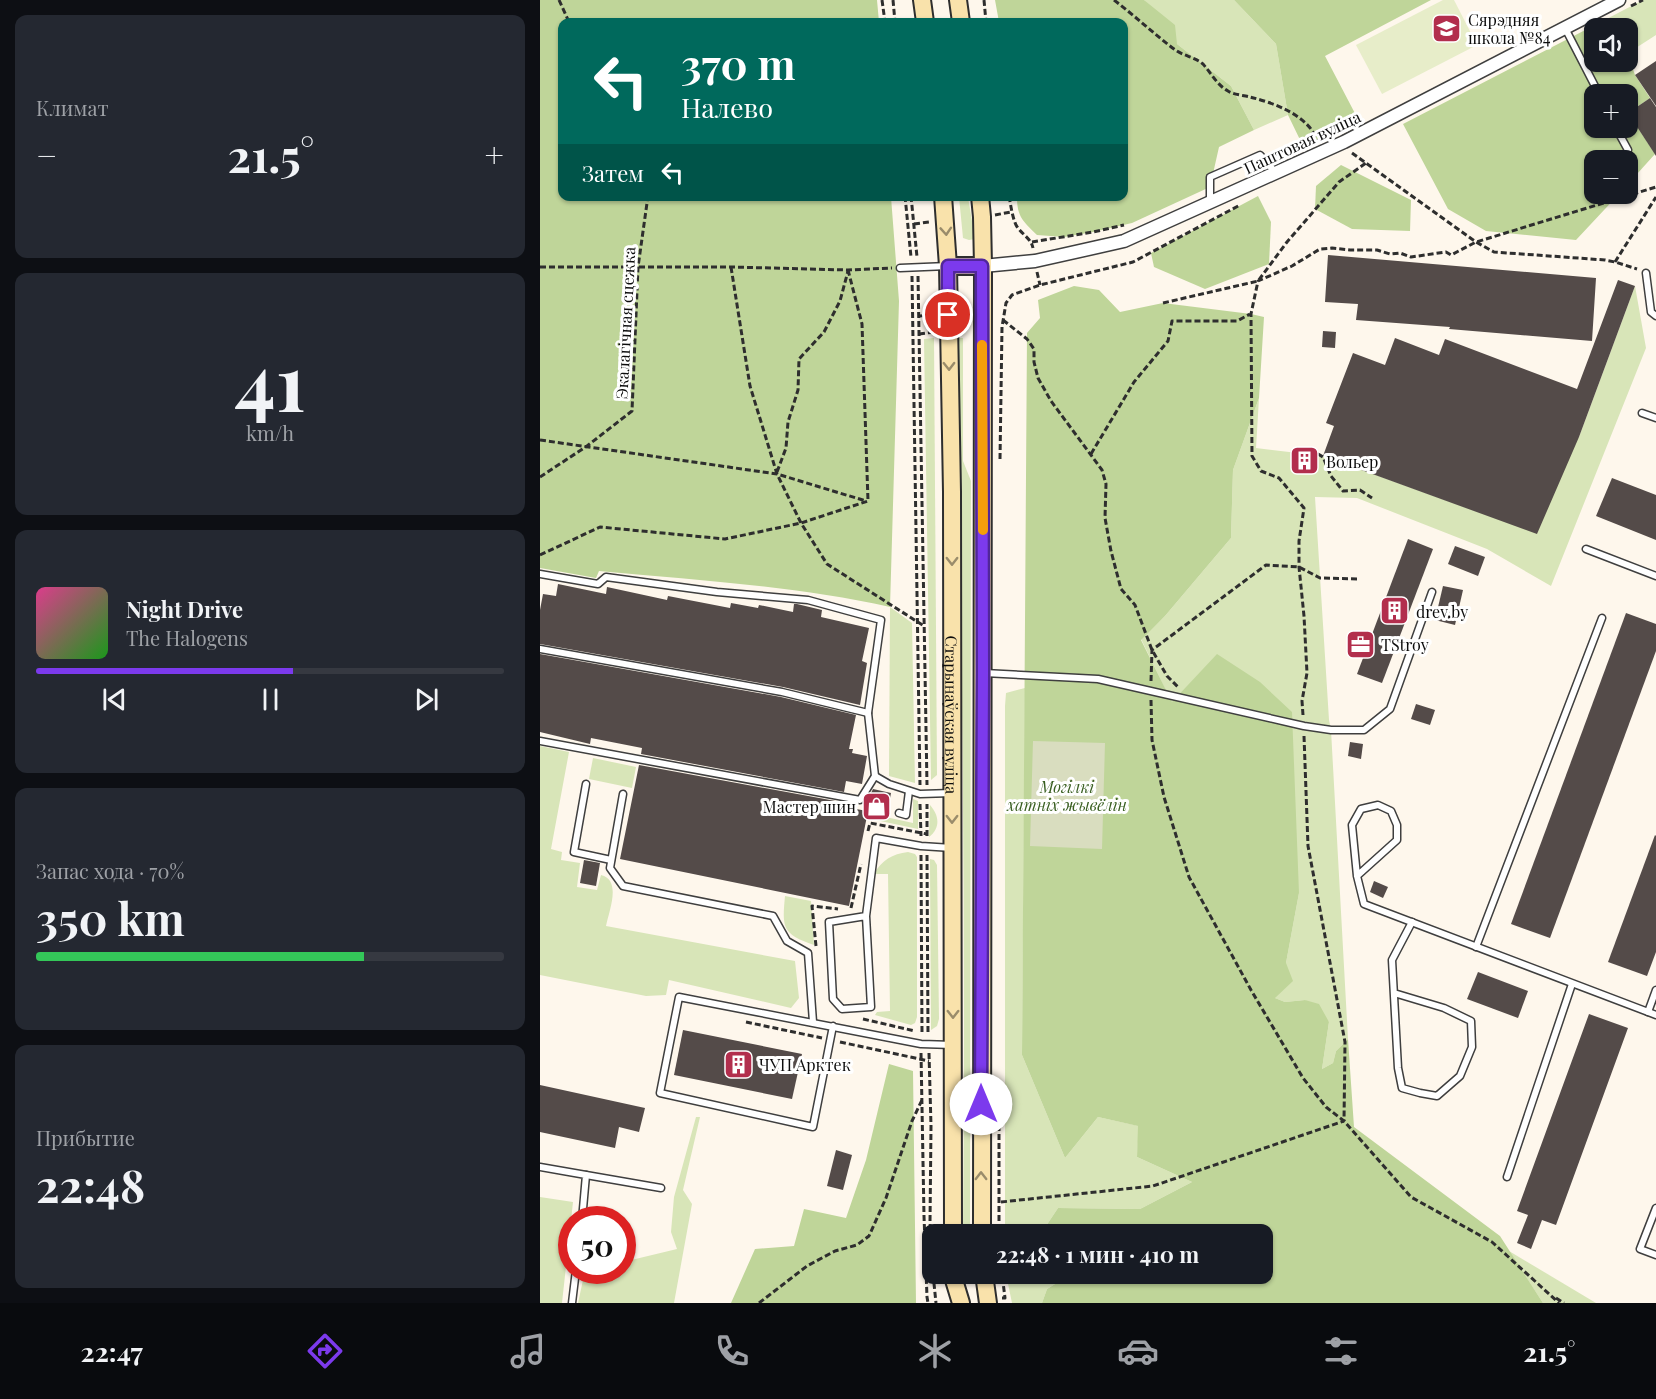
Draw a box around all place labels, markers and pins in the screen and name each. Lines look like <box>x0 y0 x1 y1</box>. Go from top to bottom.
place label: Сярэдняя школа №84 <box>1468 9 1551 48</box>
school or university icon: Сярэдняя школа №84 <box>1431 12 1463 44</box>
pin <box>922 289 973 340</box>
building icon: Вольер <box>1289 445 1321 477</box>
place label: Вольер <box>1326 451 1378 472</box>
building icon: drev.by <box>1379 595 1411 627</box>
place label: drev.by <box>1416 601 1468 622</box>
office icon: TStroy <box>1344 628 1376 660</box>
place label: TStroy <box>1381 634 1429 655</box>
shop icon: Мастер шин <box>861 790 893 822</box>
place label: Мастер шин <box>763 796 856 817</box>
building icon: ЧУП Арктек <box>722 1048 754 1080</box>
place label: ЧУП Арктек <box>759 1054 851 1075</box>

